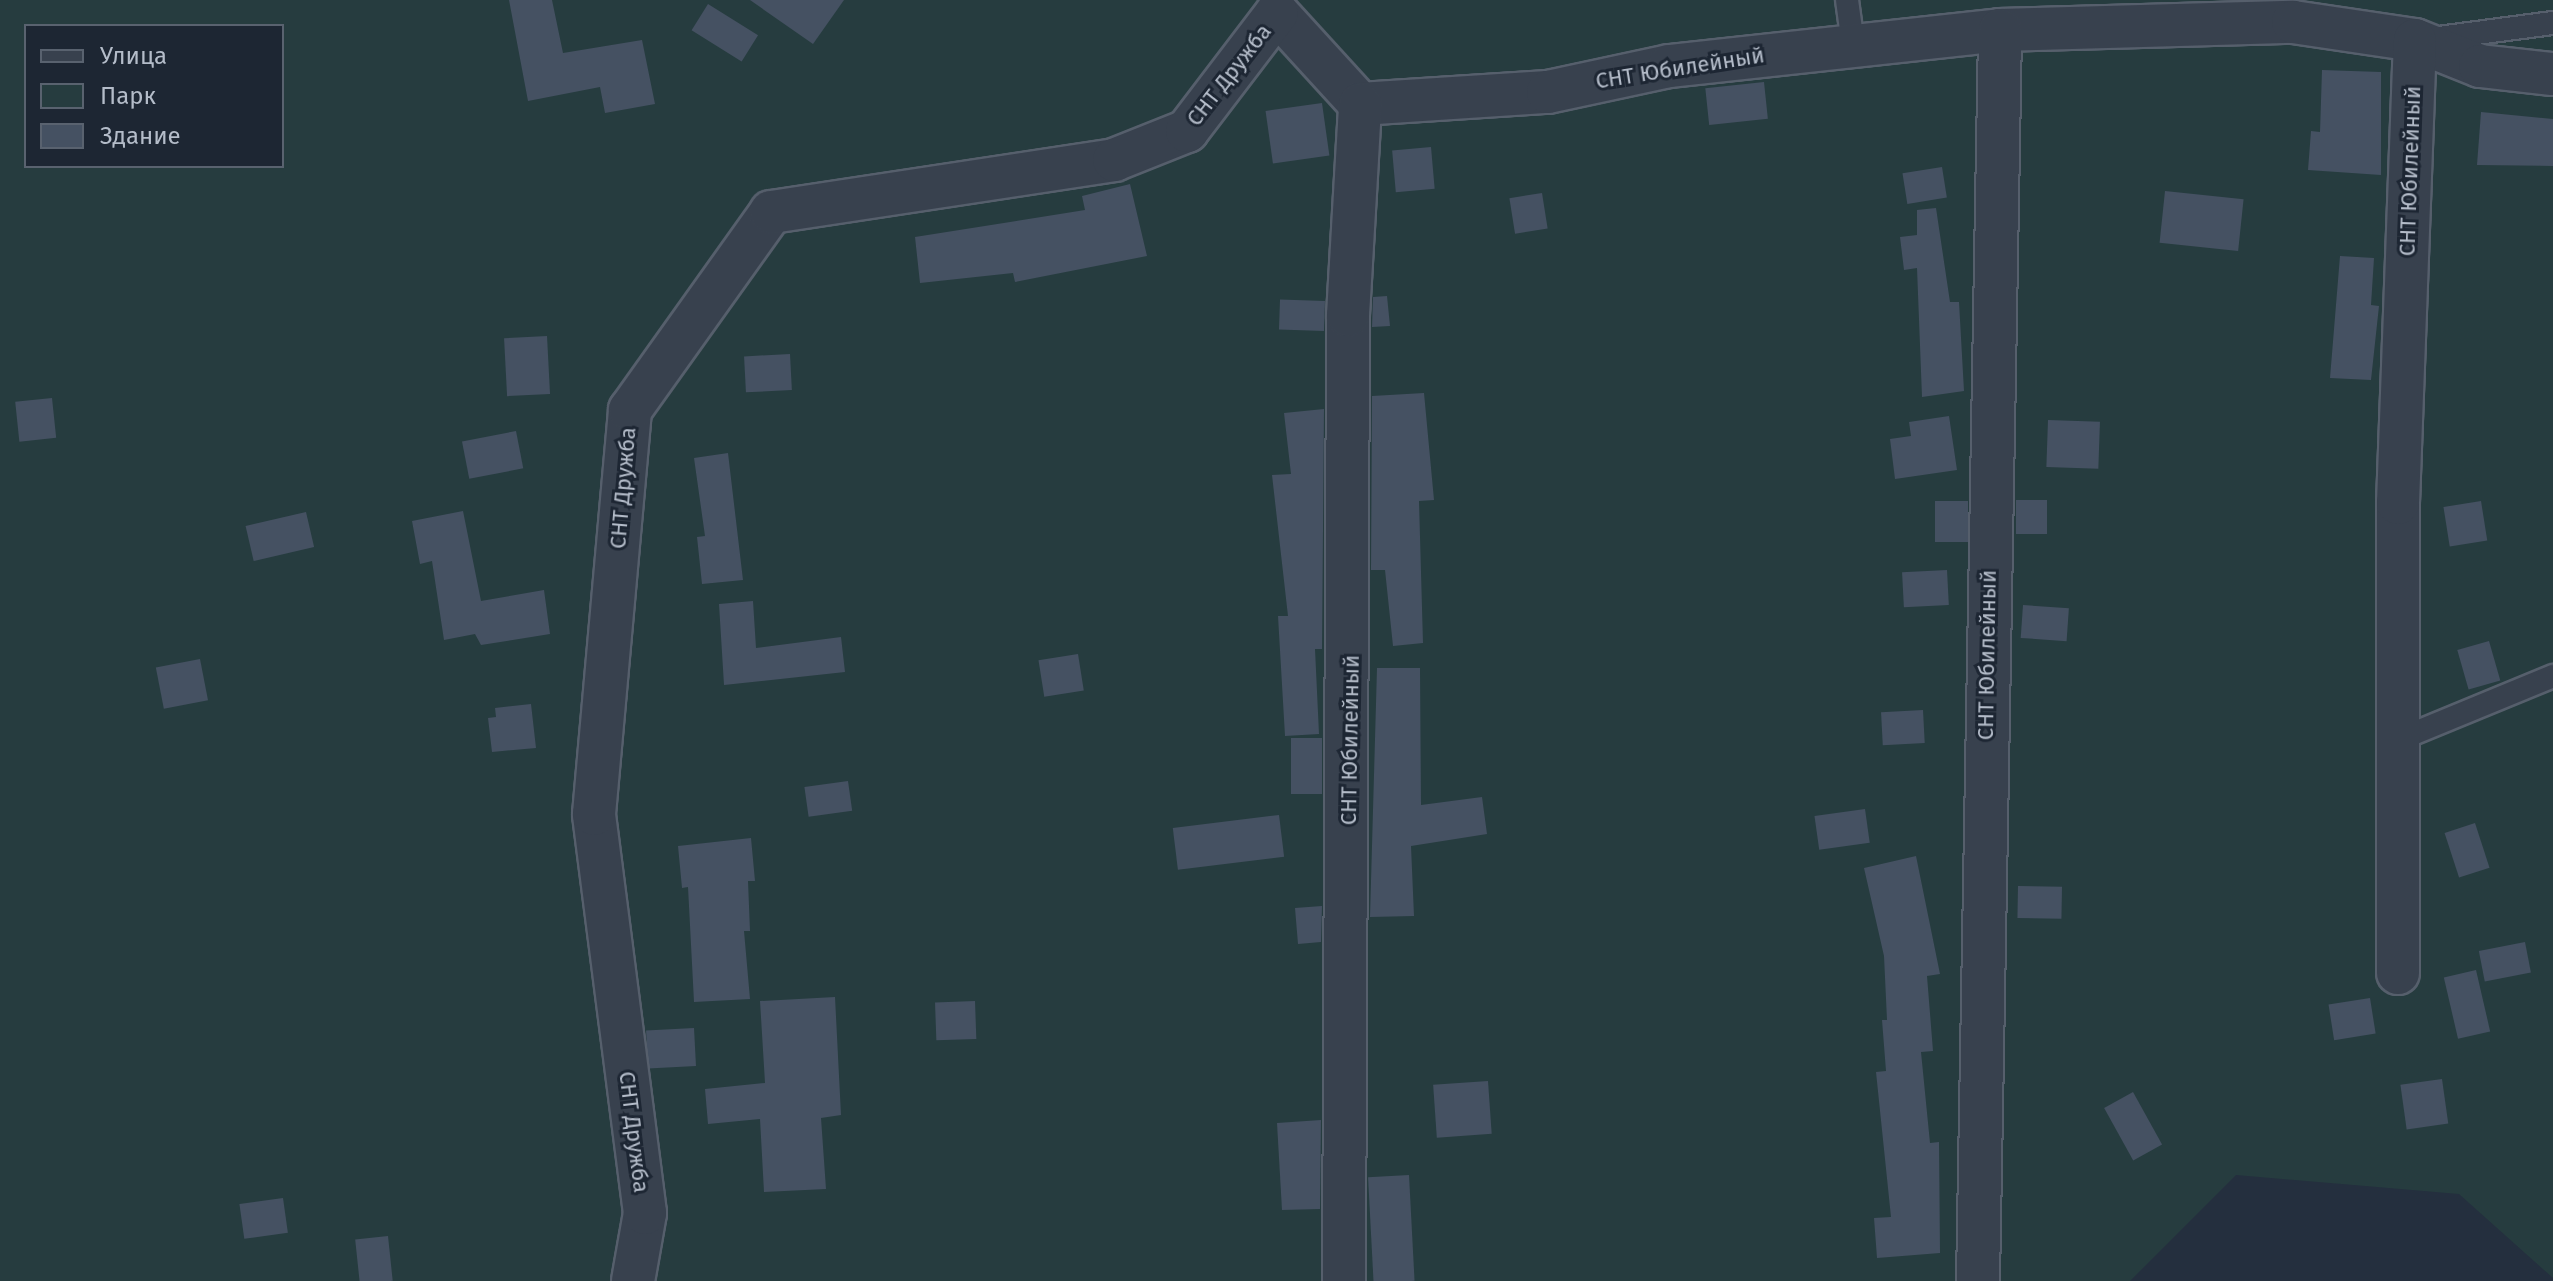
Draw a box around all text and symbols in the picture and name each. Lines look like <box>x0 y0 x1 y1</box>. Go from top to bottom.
street label: СНТ Дружба <box>1181 19 1277 131</box>
legend <box>24 24 284 168</box>
text: Улица <box>100 42 167 70</box>
street label: СНТ Юбилейный <box>1594 42 1766 94</box>
text: Парк <box>100 82 156 110</box>
street label: СНТ Юбилейный <box>2394 85 2426 257</box>
text: Здание <box>100 122 181 150</box>
street label: СНТ Дружба <box>605 426 641 550</box>
street label: СНТ Юбилейный <box>1972 570 2002 740</box>
street label: СНТ Юбилейный <box>1335 655 1365 825</box>
street label: СНТ Дружба <box>613 1070 655 1194</box>

